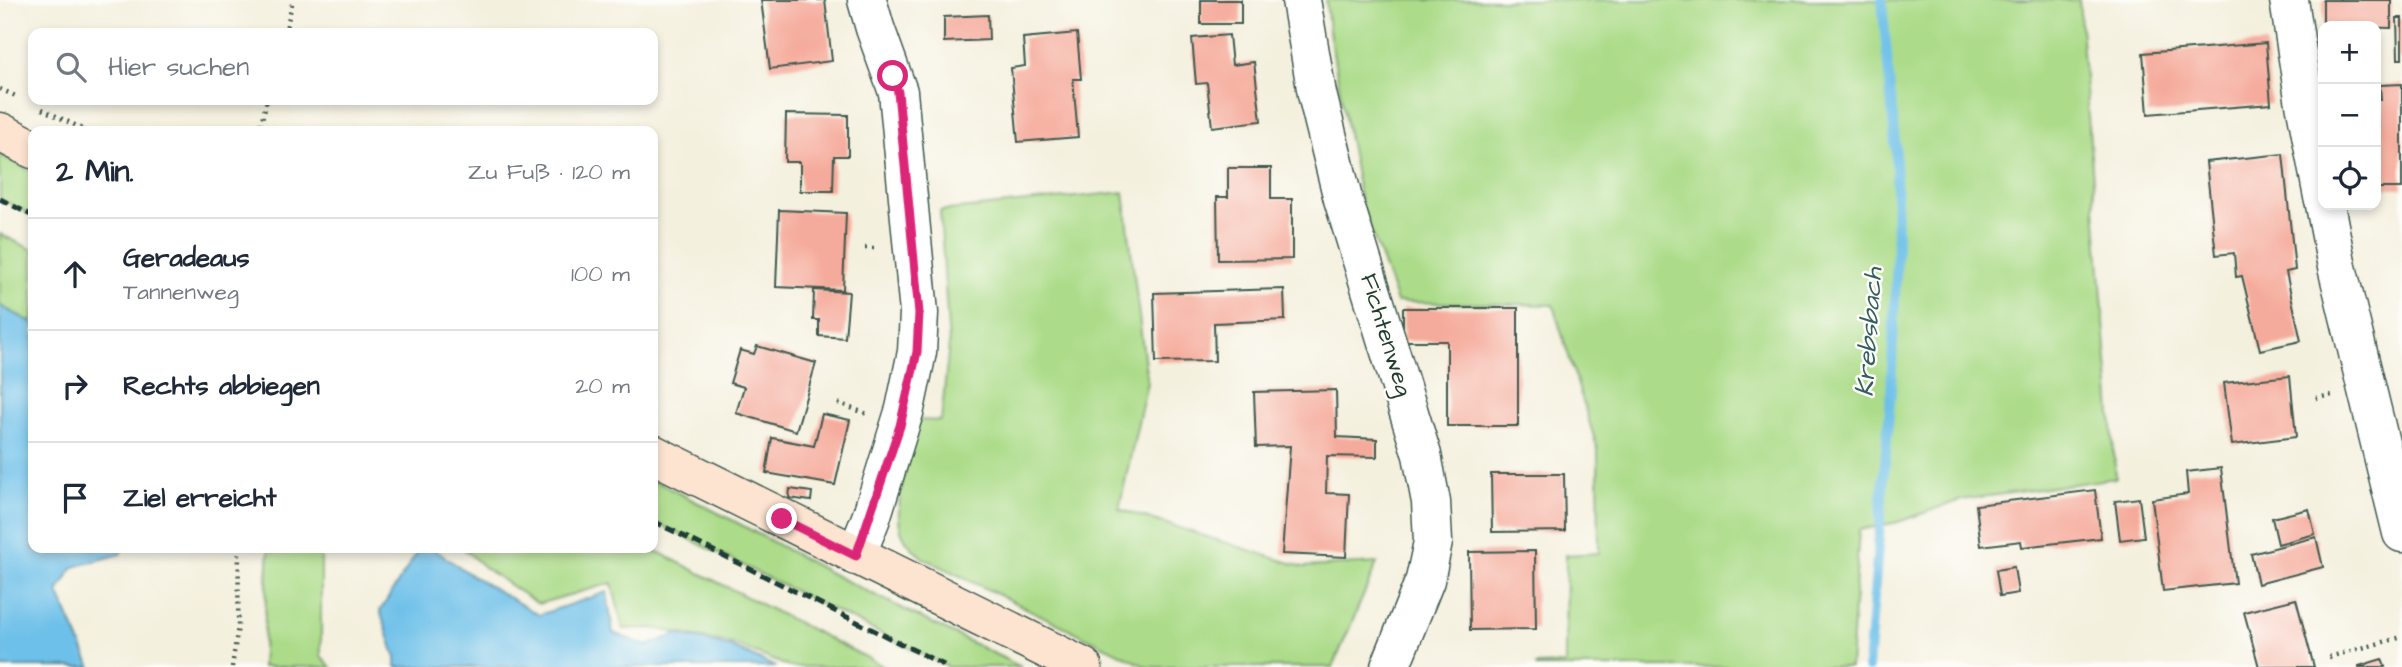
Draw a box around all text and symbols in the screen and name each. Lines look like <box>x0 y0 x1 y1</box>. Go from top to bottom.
map controls <box>2318 21 2381 210</box>
button: + <box>2318 21 2381 84</box>
search box <box>28 28 658 105</box>
icon: search <box>52 48 90 86</box>
text: Hier suchen <box>108 49 249 85</box>
route start <box>877 60 908 91</box>
button: − <box>2318 84 2381 147</box>
button: locate <box>2318 147 2381 210</box>
text: 2 Min. <box>56 151 134 193</box>
text: Zu Fuß · 120 m <box>468 156 630 188</box>
text: Geradeaus <box>123 240 250 276</box>
icon: ahead <box>56 255 94 293</box>
text: 100 m <box>571 258 630 290</box>
water label: Krebsbach <box>1847 265 1892 398</box>
street label: Fichtenweg <box>1350 269 1421 401</box>
text: Tannenweg <box>123 276 239 308</box>
icon: right <box>56 367 94 405</box>
text: Rechts abbiegen <box>123 368 320 404</box>
text: 20 m <box>575 370 630 402</box>
icon: arrive <box>56 479 94 517</box>
text: Ziel erreicht <box>123 480 277 516</box>
route end <box>766 503 797 534</box>

